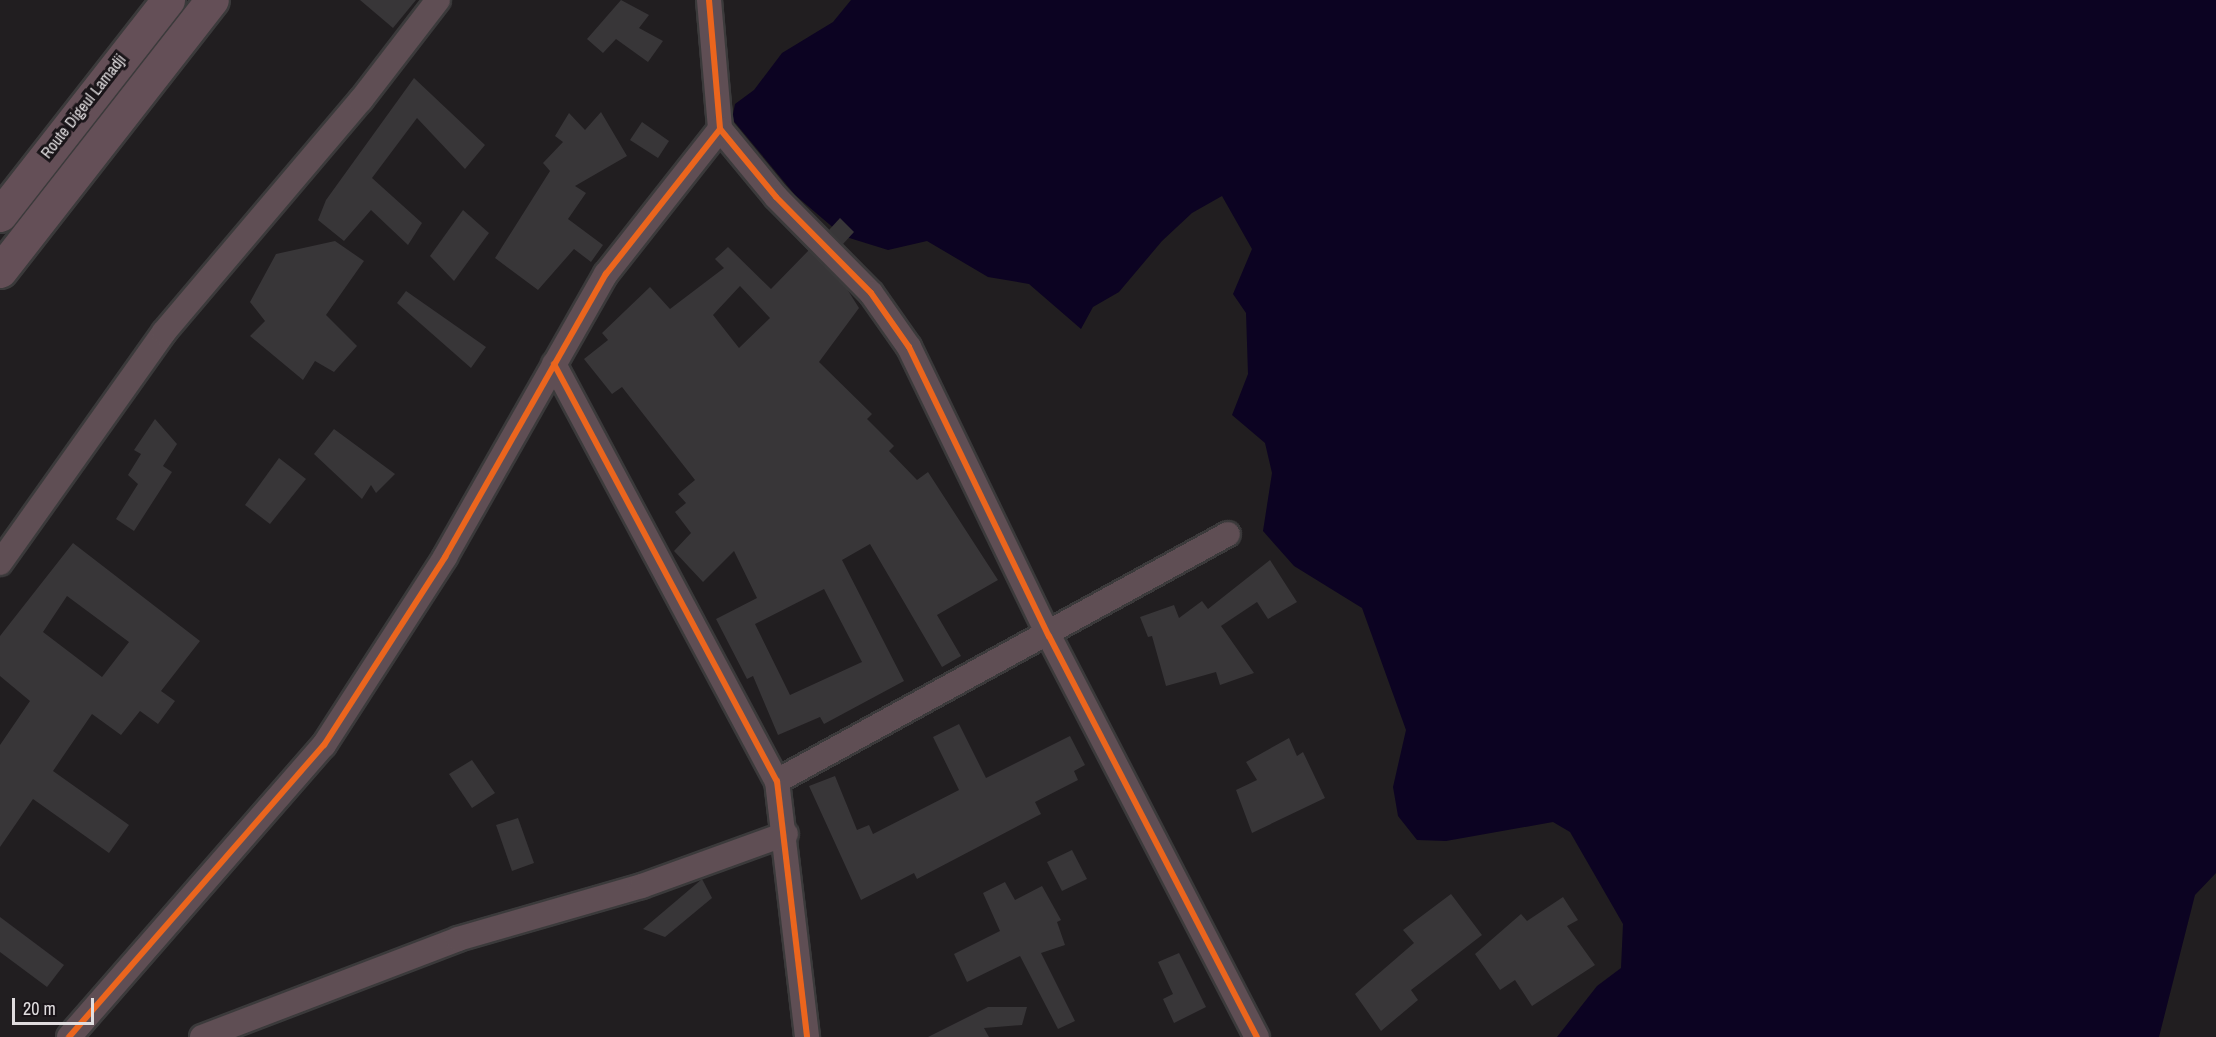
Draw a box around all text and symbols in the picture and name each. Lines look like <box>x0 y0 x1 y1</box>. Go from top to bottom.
street label: Route Digeul Lamadji <box>36 50 130 162</box>
scale bar <box>15 986 98 1024</box>
text: 20 m <box>23 996 56 1021</box>

